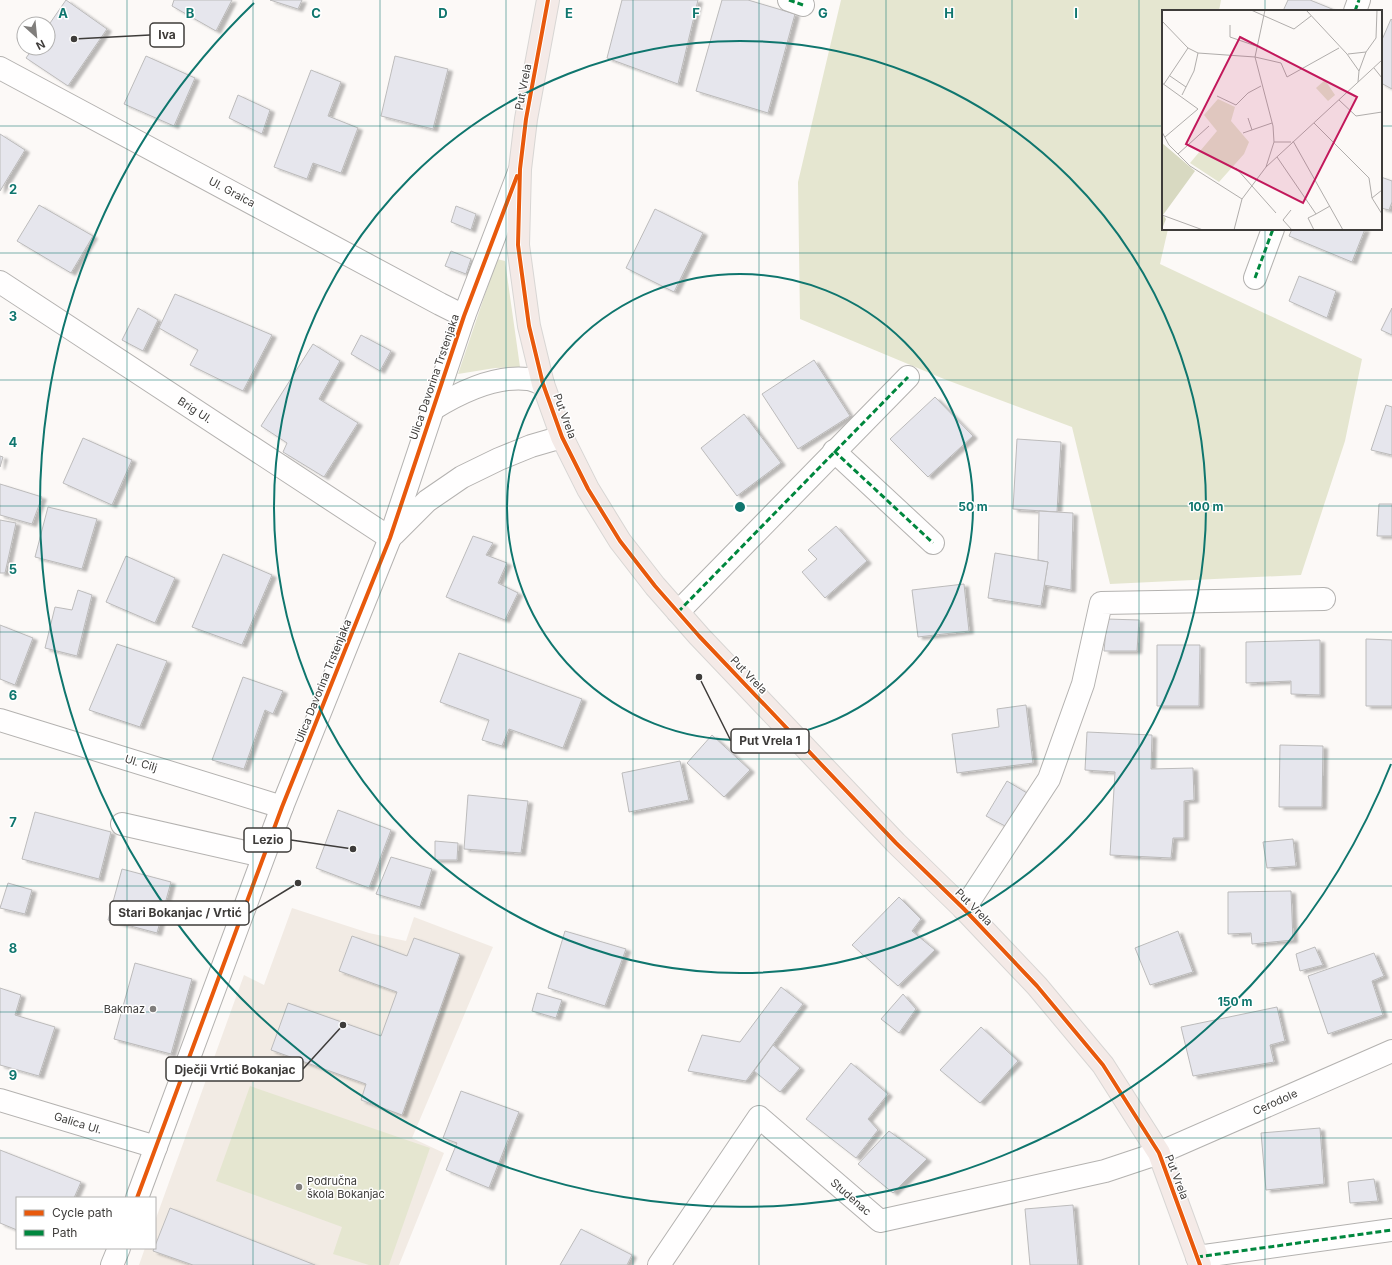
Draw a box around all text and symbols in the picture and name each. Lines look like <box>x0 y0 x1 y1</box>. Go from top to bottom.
text: A <box>58 5 68 21</box>
text: B <box>186 5 195 21</box>
text: C <box>311 5 321 21</box>
text: D <box>438 5 448 21</box>
text: E <box>565 5 573 21</box>
text: F <box>692 5 700 21</box>
text: G <box>818 5 828 21</box>
text: H <box>944 5 954 21</box>
text: I <box>1074 5 1078 21</box>
inset map <box>1162 10 1382 230</box>
north arrow <box>16 16 56 56</box>
callout: Iva <box>150 23 184 47</box>
text: Iva <box>158 27 176 42</box>
text: N <box>34 37 47 53</box>
street label: Put Vrela <box>512 63 534 111</box>
street label: Ul. Graica <box>206 174 258 210</box>
text: 2 <box>9 181 17 197</box>
text: 3 <box>9 308 17 324</box>
street label: Ulica Davorina Trstenjaka <box>406 312 462 442</box>
street label: Put Vrela <box>550 392 580 440</box>
street label: Brig Ul. <box>175 394 215 426</box>
text: 4 <box>9 434 18 450</box>
text: 50 m <box>958 499 988 514</box>
text: 100 m <box>1188 499 1224 514</box>
centre of rings <box>733 500 747 514</box>
text: 5 <box>9 561 17 577</box>
street label: Ulica Davorina Trstenjaka <box>292 617 354 745</box>
street label: Put Vrela <box>728 653 770 697</box>
text: 6 <box>9 687 17 703</box>
callout: Put Vrela 1 <box>731 729 809 753</box>
text: Put Vrela 1 <box>739 733 801 748</box>
street label: Ul. Cilj <box>123 751 159 775</box>
text: 7 <box>9 814 17 830</box>
callout: Lezio <box>244 828 291 852</box>
text: Lezio <box>252 832 284 847</box>
street label: Put Vrela <box>952 885 996 929</box>
callout: Stari Bokanjac / Vrtić <box>110 901 249 925</box>
text: Stari Bokanjac / Vrtić <box>118 905 242 920</box>
text: 8 <box>9 940 17 956</box>
text: 150 m <box>1218 994 1252 1009</box>
place label: Bakmaz <box>104 1002 145 1016</box>
marker: Bakmaz <box>148 1004 158 1014</box>
callout: Dječji Vrtić Bokanjac <box>166 1057 303 1081</box>
text: Dječji Vrtić Bokanjac <box>174 1062 296 1077</box>
text: 9 <box>9 1067 17 1083</box>
street label: Cerodole <box>1250 1086 1300 1118</box>
street label: Galica Ul. <box>52 1109 104 1137</box>
street label: Put Vrela <box>1162 1153 1192 1201</box>
place label: Područna škola Bokanjac <box>307 1174 385 1201</box>
street label: Studenac <box>828 1176 874 1218</box>
marker: Područna škola Bokanjac <box>294 1182 304 1192</box>
legend <box>16 1197 156 1249</box>
text: Cycle path <box>52 1205 113 1220</box>
text: Path <box>52 1225 77 1240</box>

